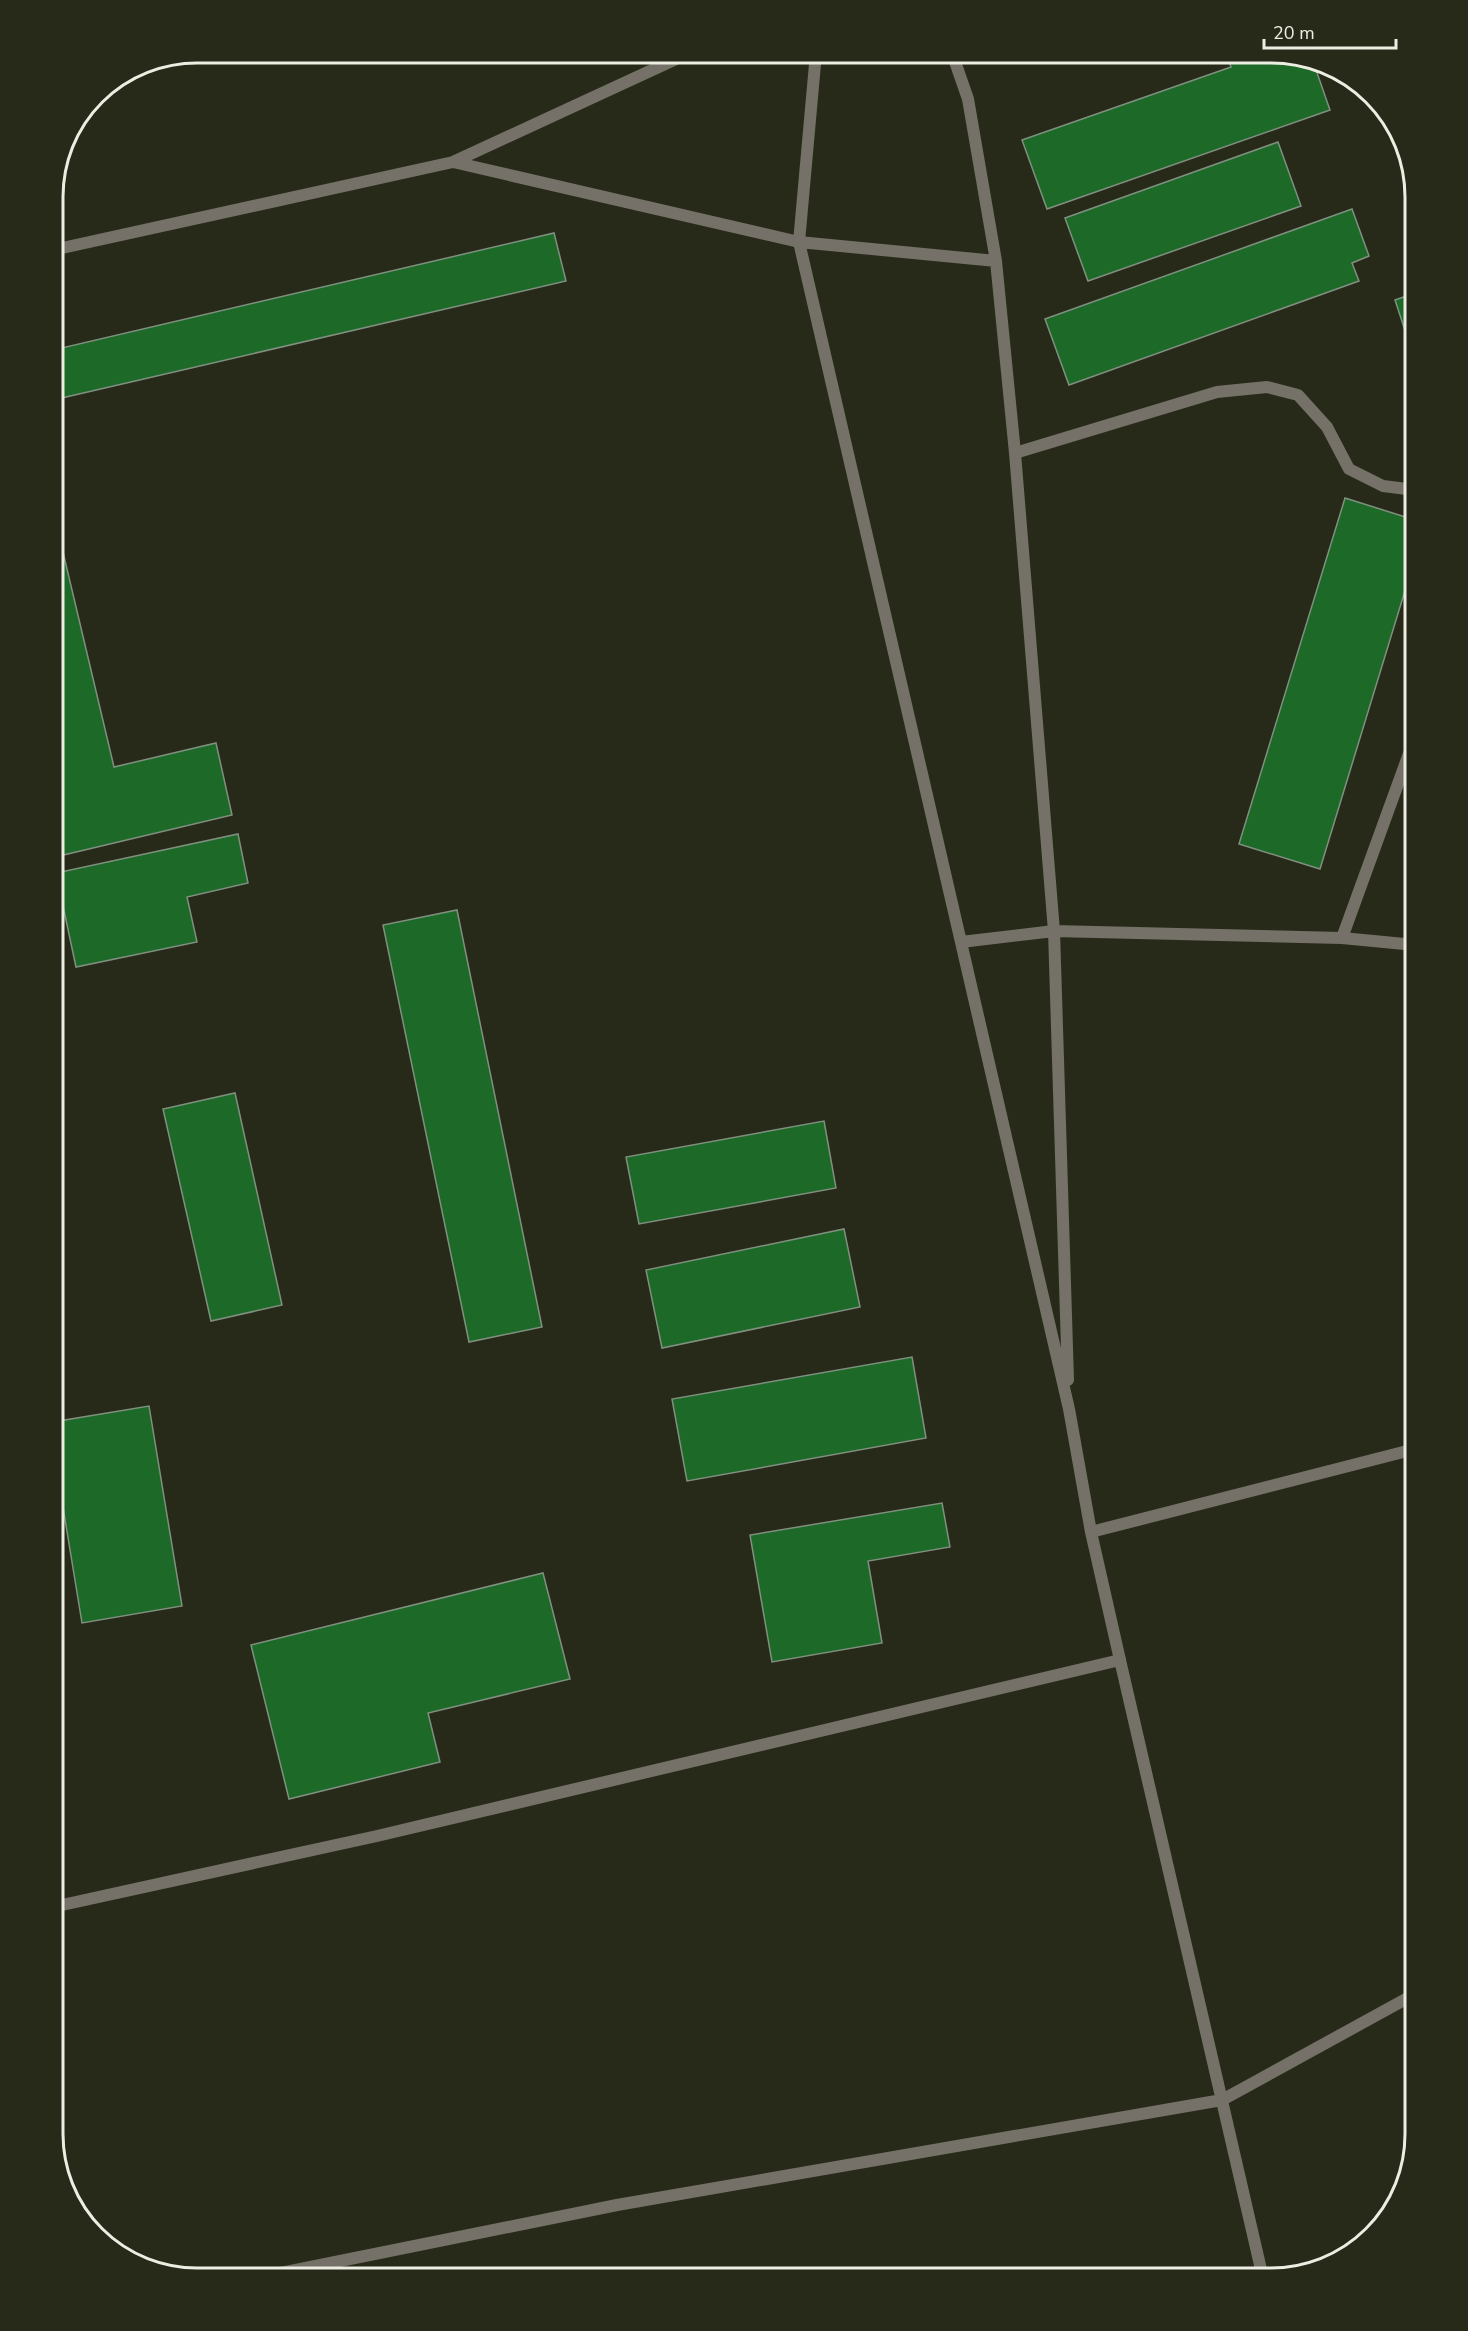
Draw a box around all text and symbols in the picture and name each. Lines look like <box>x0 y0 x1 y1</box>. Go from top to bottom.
scale bar <box>1264 12 1396 50</box>
text: 20 m <box>1273 21 1315 45</box>

